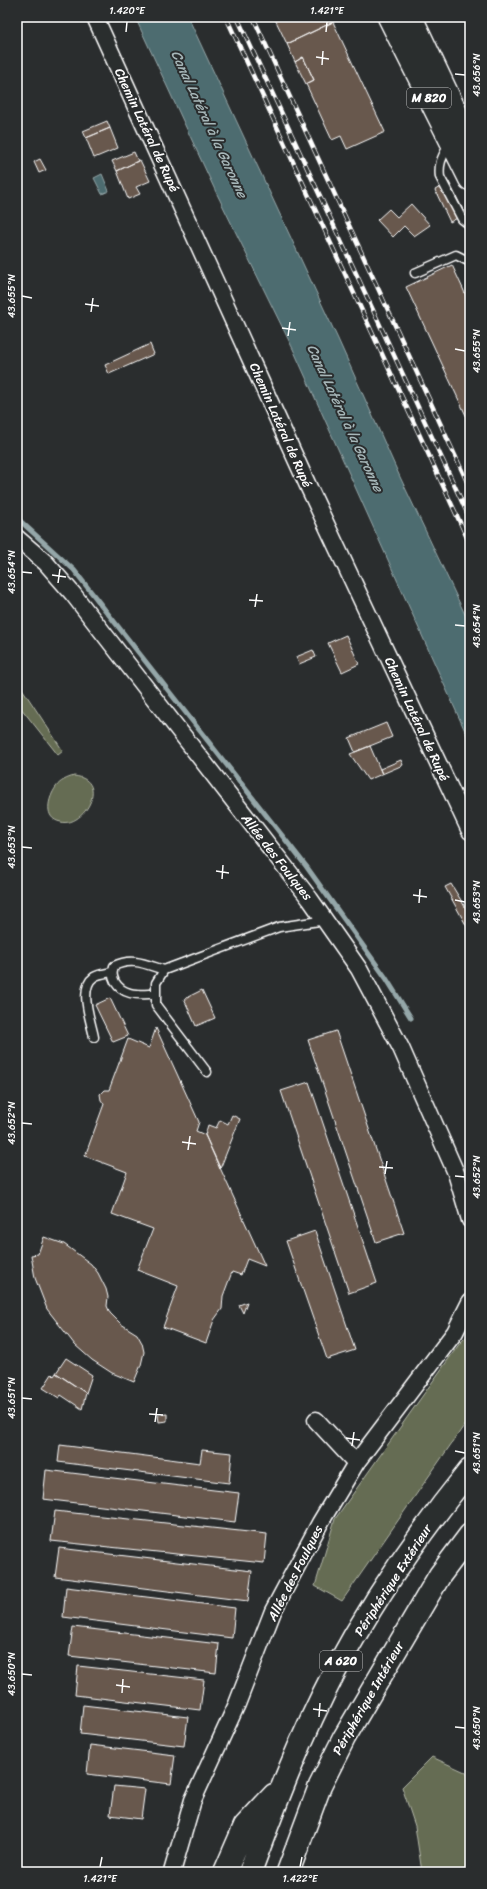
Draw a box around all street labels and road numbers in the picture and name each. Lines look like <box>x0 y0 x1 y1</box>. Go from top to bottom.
street label: Chemin Latéral de Rupé <box>108 64 186 196</box>
road number: M 820 <box>407 88 451 108</box>
street label: Chemin Latéral de Rupé <box>243 359 319 492</box>
street label: Chemin Latéral de Rupé <box>378 653 456 785</box>
street label: Allée des Foulques <box>235 808 319 906</box>
street label: Périphérique Extérieur <box>348 1519 438 1641</box>
street label: Allée des Foulques <box>260 1520 330 1626</box>
street label: Périphérique Intérieur <box>326 1636 410 1759</box>
road number: A 620 <box>320 1651 362 1671</box>

